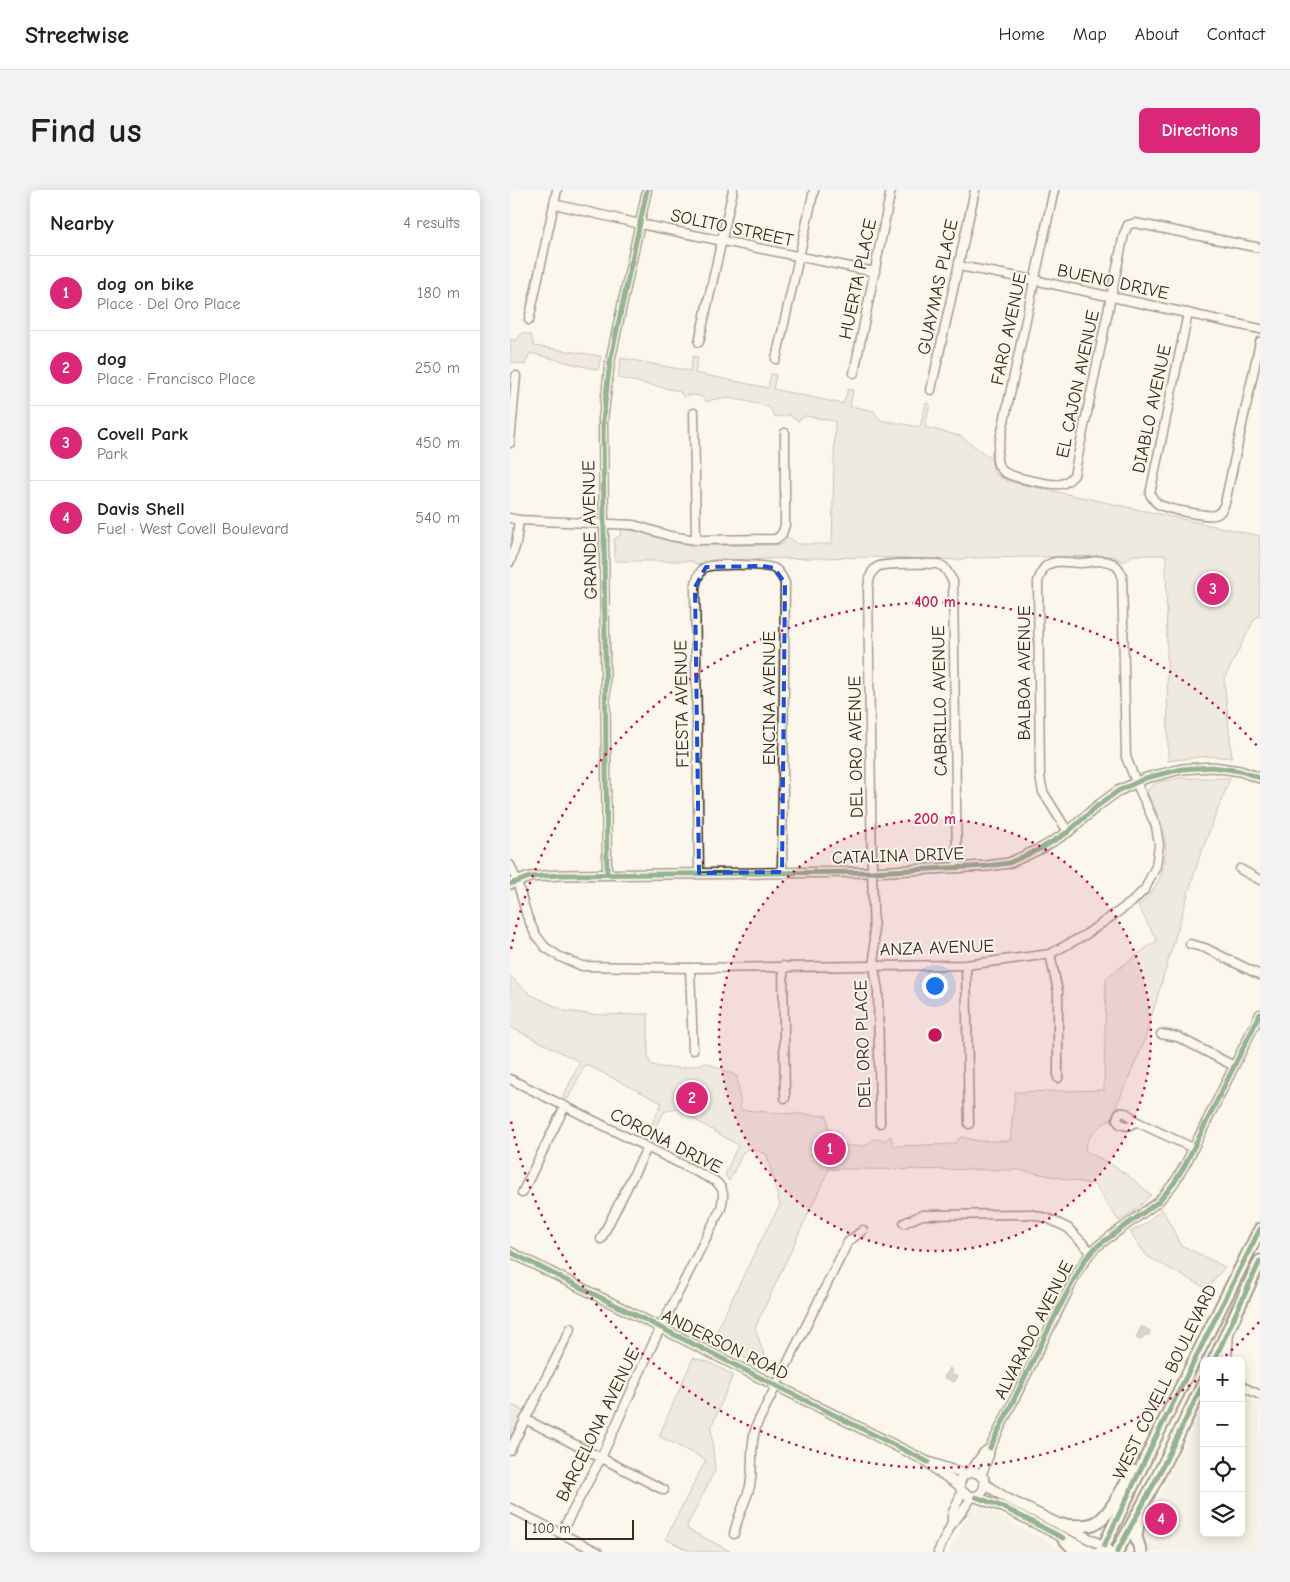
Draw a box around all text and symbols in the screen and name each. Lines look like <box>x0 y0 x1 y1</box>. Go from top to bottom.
text: Streetwise <box>25 21 129 49</box>
text: Home <box>998 24 1045 45</box>
text: Map <box>1073 24 1107 45</box>
text: About <box>1135 24 1179 45</box>
text: Contact <box>1207 24 1265 45</box>
button: Directions <box>1139 108 1260 153</box>
text: Find us <box>30 110 142 151</box>
street label: SOLITO STREET <box>669 205 796 251</box>
text: Nearby <box>50 211 114 235</box>
text: 4 results <box>403 214 460 232</box>
street label: HUERTA PLACE <box>835 217 881 341</box>
street label: GUAYMAS PLACE <box>913 217 963 357</box>
street label: BUENO DRIVE <box>1055 260 1171 304</box>
street label: FARO AVENUE <box>987 271 1031 387</box>
text: dog on bike <box>97 273 194 295</box>
text: 1 <box>63 284 69 302</box>
text: 180 m <box>417 284 460 302</box>
text: Place · Del Oro Place <box>97 295 241 313</box>
street label: EL CAJON AVENUE <box>1052 308 1104 460</box>
street label: DIABLO AVENUE <box>1128 343 1176 475</box>
text: dog <box>97 348 127 370</box>
text: 2 <box>62 359 70 377</box>
text: 250 m <box>415 359 460 377</box>
text: Place · Francisco Place <box>97 370 255 388</box>
text: Covell Park <box>97 423 188 445</box>
text: 3 <box>62 434 70 452</box>
text: 450 m <box>415 434 460 452</box>
text: Park <box>97 445 128 463</box>
street label: GRANDE AVENUE <box>578 460 602 600</box>
text: Davis Shell <box>97 498 185 520</box>
text: 4 <box>62 509 70 527</box>
text: 540 m <box>415 509 460 527</box>
text: Fuel · West Covell Boulevard <box>97 520 289 538</box>
pin: 3 <box>1197 570 1229 608</box>
text: 400 m <box>914 593 956 611</box>
street label: BALBOA AVENUE <box>1014 605 1035 741</box>
street label: CABRILLO AVENUE <box>928 625 952 777</box>
street label: ENCINA AVENUE <box>759 631 780 765</box>
street label: FIESTA AVENUE <box>670 640 694 768</box>
street label: DEL ORO AVENUE <box>844 675 868 818</box>
text: 200 m <box>914 810 956 828</box>
street label: CATALINA DRIVE <box>831 843 965 869</box>
street label: ANZA AVENUE <box>879 936 995 960</box>
your location <box>922 973 948 999</box>
street label: DEL ORO PLACE <box>850 979 876 1109</box>
centre of rings <box>926 1026 944 1044</box>
pin: 2 <box>676 1079 708 1117</box>
street label: CORONA DRIVE <box>606 1104 726 1178</box>
pin: 1 <box>814 1130 846 1168</box>
street label: ALVARADO AVENUE <box>990 1257 1078 1403</box>
street label: WEST COVELL BOULEVARD <box>1109 1281 1221 1483</box>
street label: ANDERSON ROAD <box>658 1305 792 1385</box>
street label: BARCELONA AVENUE <box>552 1345 644 1505</box>
map controls <box>1200 1357 1245 1537</box>
button: + <box>1200 1357 1245 1402</box>
button: − <box>1200 1402 1245 1447</box>
button: locate <box>1200 1447 1245 1492</box>
button: layers <box>1200 1492 1245 1537</box>
pin: 4 <box>1145 1500 1177 1538</box>
scale bar <box>525 1517 634 1540</box>
text: 100 m <box>532 1520 571 1537</box>

